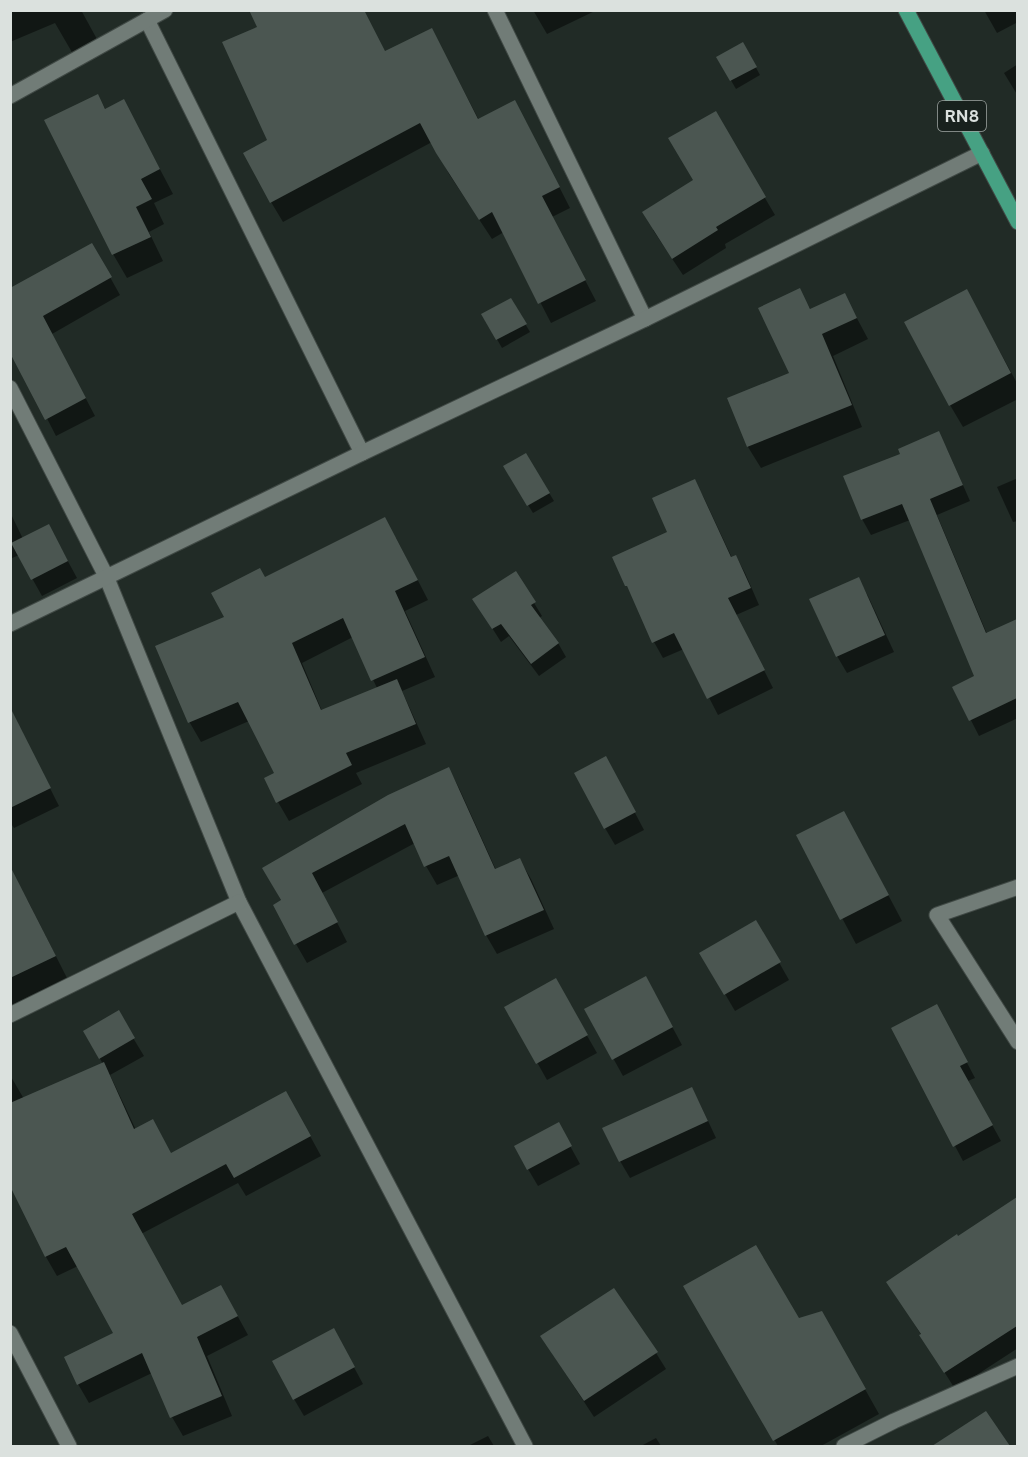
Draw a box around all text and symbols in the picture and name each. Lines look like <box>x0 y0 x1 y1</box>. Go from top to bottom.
road number: RN8 <box>938 101 986 131</box>

